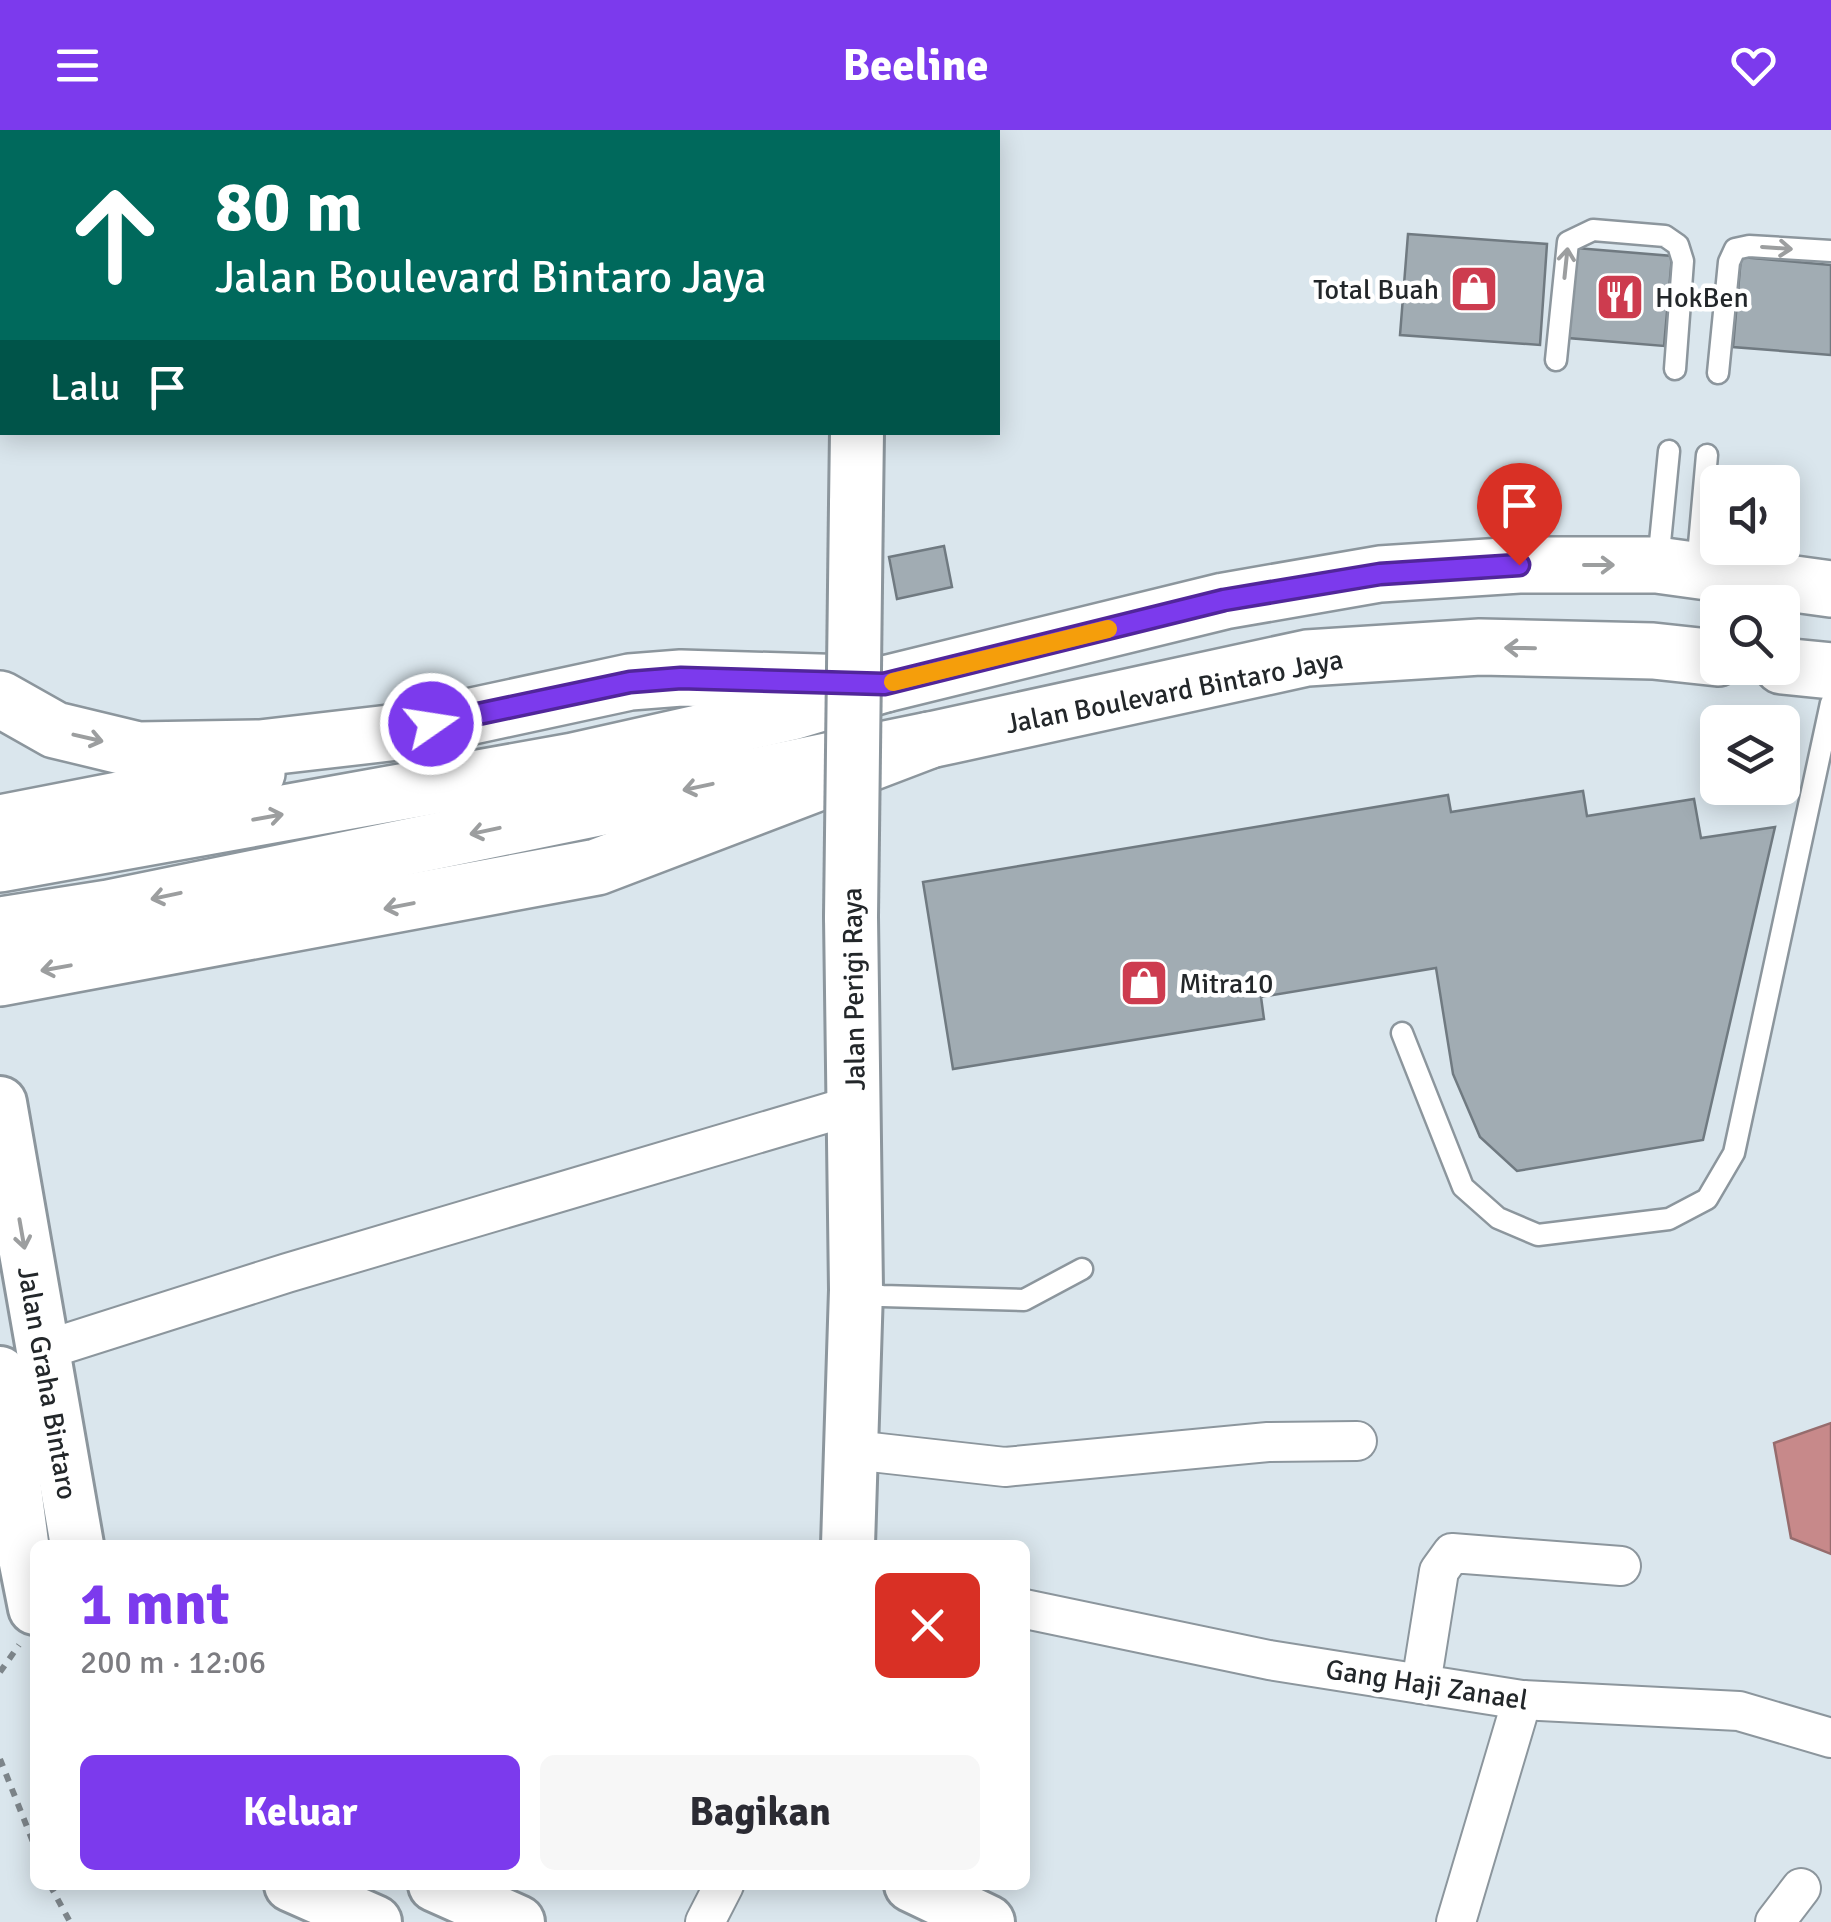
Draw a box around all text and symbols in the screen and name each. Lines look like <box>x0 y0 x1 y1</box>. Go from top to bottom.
icon: menu <box>50 38 105 93</box>
text: Beeline <box>842 38 989 93</box>
icon: heart <box>1726 38 1781 93</box>
text: 80 m <box>215 164 363 250</box>
icon: ahead <box>50 170 180 300</box>
one-way arrow <box>1760 238 1792 257</box>
one-way arrow <box>1557 248 1576 280</box>
text: Jalan Boulevard Bintaro Jaya <box>215 250 767 305</box>
shop icon: Total Buah <box>1448 263 1500 315</box>
restaurant icon: HokBen <box>1594 271 1646 323</box>
place label: Total Buah <box>1313 273 1439 307</box>
place label: HokBen <box>1655 281 1749 315</box>
icon: arrive <box>140 360 195 415</box>
text: Lalu <box>50 364 120 411</box>
pin <box>1477 463 1562 566</box>
map controls <box>1700 465 1800 805</box>
button: sound <box>1700 465 1800 565</box>
icon: arrive <box>1492 478 1547 533</box>
one-way arrow <box>1582 556 1615 574</box>
button: search <box>1700 585 1800 685</box>
one-way arrow <box>1505 638 1537 657</box>
street label: Jalan Boulevard Bintaro Jaya <box>1003 643 1346 741</box>
position arrow <box>379 672 483 776</box>
button: layers <box>1700 705 1800 805</box>
one-way arrow <box>71 730 103 748</box>
one-way arrow <box>682 779 714 798</box>
one-way arrow <box>252 807 284 826</box>
one-way arrow <box>469 822 501 841</box>
one-way arrow <box>151 887 183 906</box>
street label: Jalan Perigi Raya <box>835 887 873 1091</box>
one-way arrow <box>384 898 416 917</box>
shop icon: Mitra10 <box>1118 957 1170 1009</box>
one-way arrow <box>40 959 73 978</box>
place label: Mitra10 <box>1179 967 1273 1001</box>
one-way arrow <box>13 1217 32 1250</box>
street label: Jalan Graha Bintaro <box>10 1264 84 1502</box>
text: 1 mnt <box>80 1568 229 1642</box>
button: close <box>875 1573 980 1678</box>
text: 200 m · 12:06 <box>80 1643 266 1682</box>
street label: Gang Haji Zanael <box>1323 1652 1530 1718</box>
button: Keluar <box>80 1755 520 1870</box>
button: Bagikan <box>540 1755 980 1870</box>

